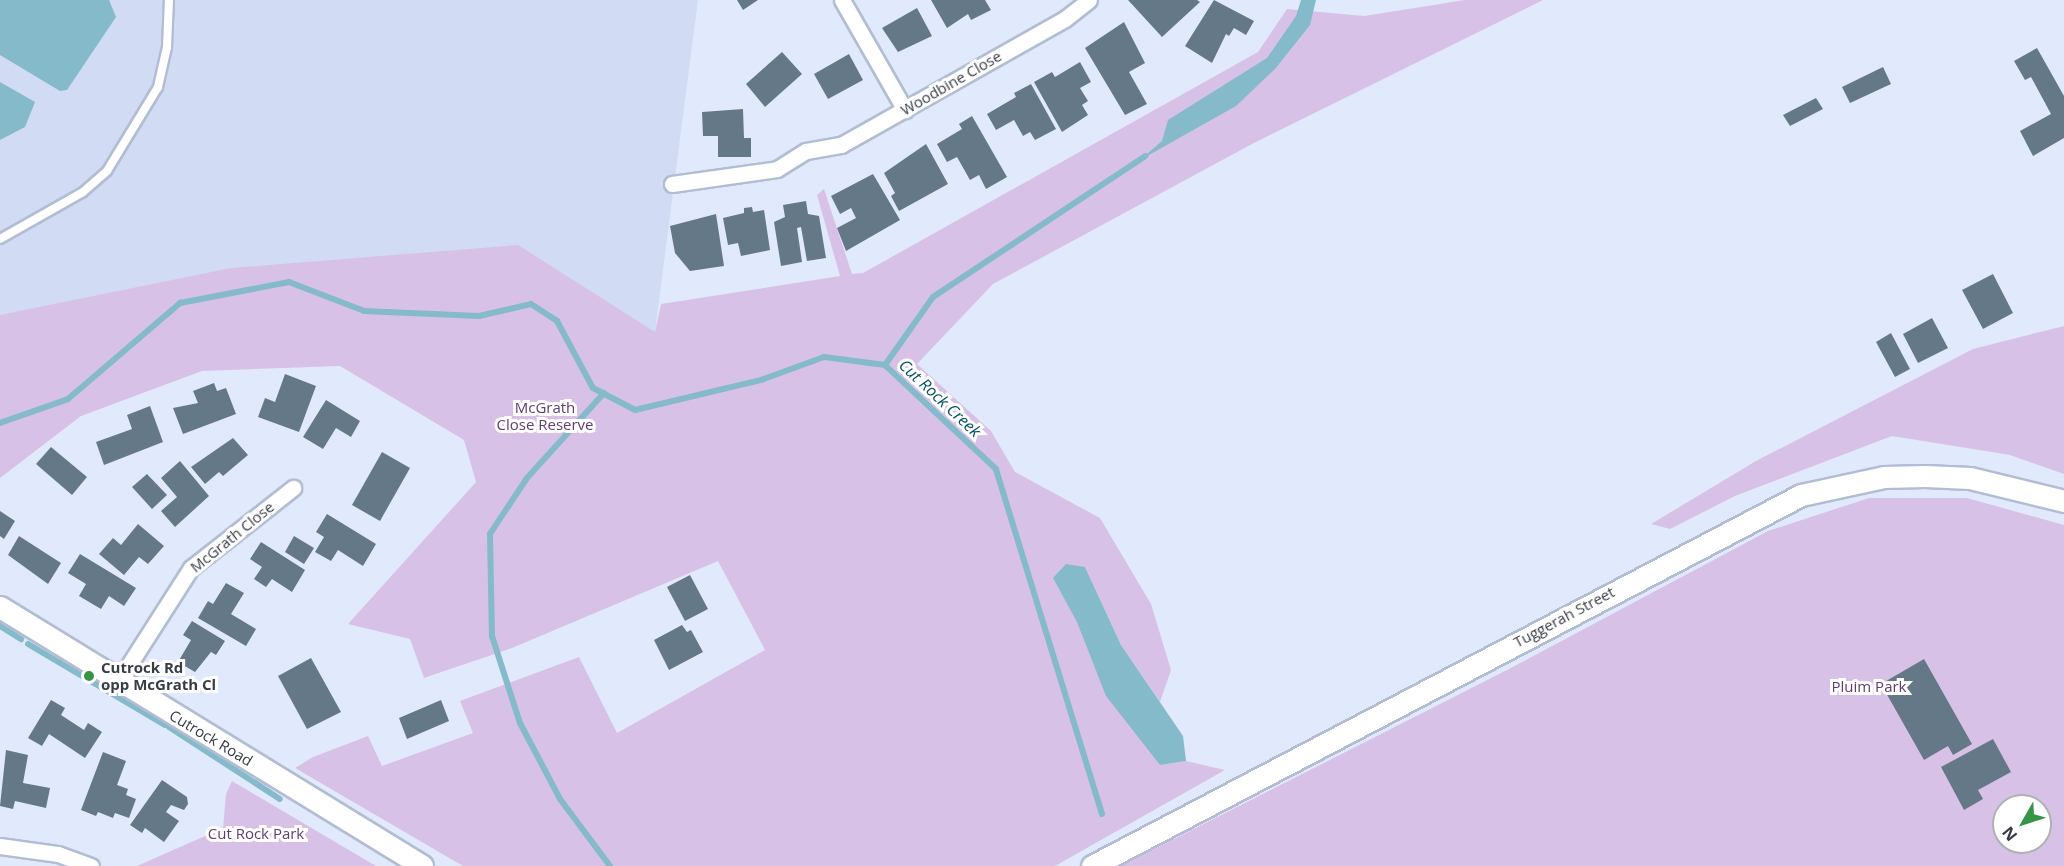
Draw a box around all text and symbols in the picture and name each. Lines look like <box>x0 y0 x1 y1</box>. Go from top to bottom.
street label: Woodbine Close <box>897 47 1005 119</box>
water label: Cut Rock Creek <box>895 355 985 441</box>
park label: McGrath Close Reserve <box>496 398 594 433</box>
street label: McGrath Close <box>187 498 277 576</box>
street label: Tuggerah Street <box>1510 583 1618 651</box>
place label: Cutrock Rd opp McGrath Cl <box>101 658 216 693</box>
marker: Cutrock Rd opp McGrath Cl <box>82 669 96 683</box>
park label: Pluim Park <box>1832 678 1906 696</box>
street label: Cutrock Road <box>166 706 256 770</box>
north arrow <box>1992 794 2052 854</box>
text: N <box>1997 822 2022 846</box>
park label: Cut Rock Park <box>208 825 304 843</box>

